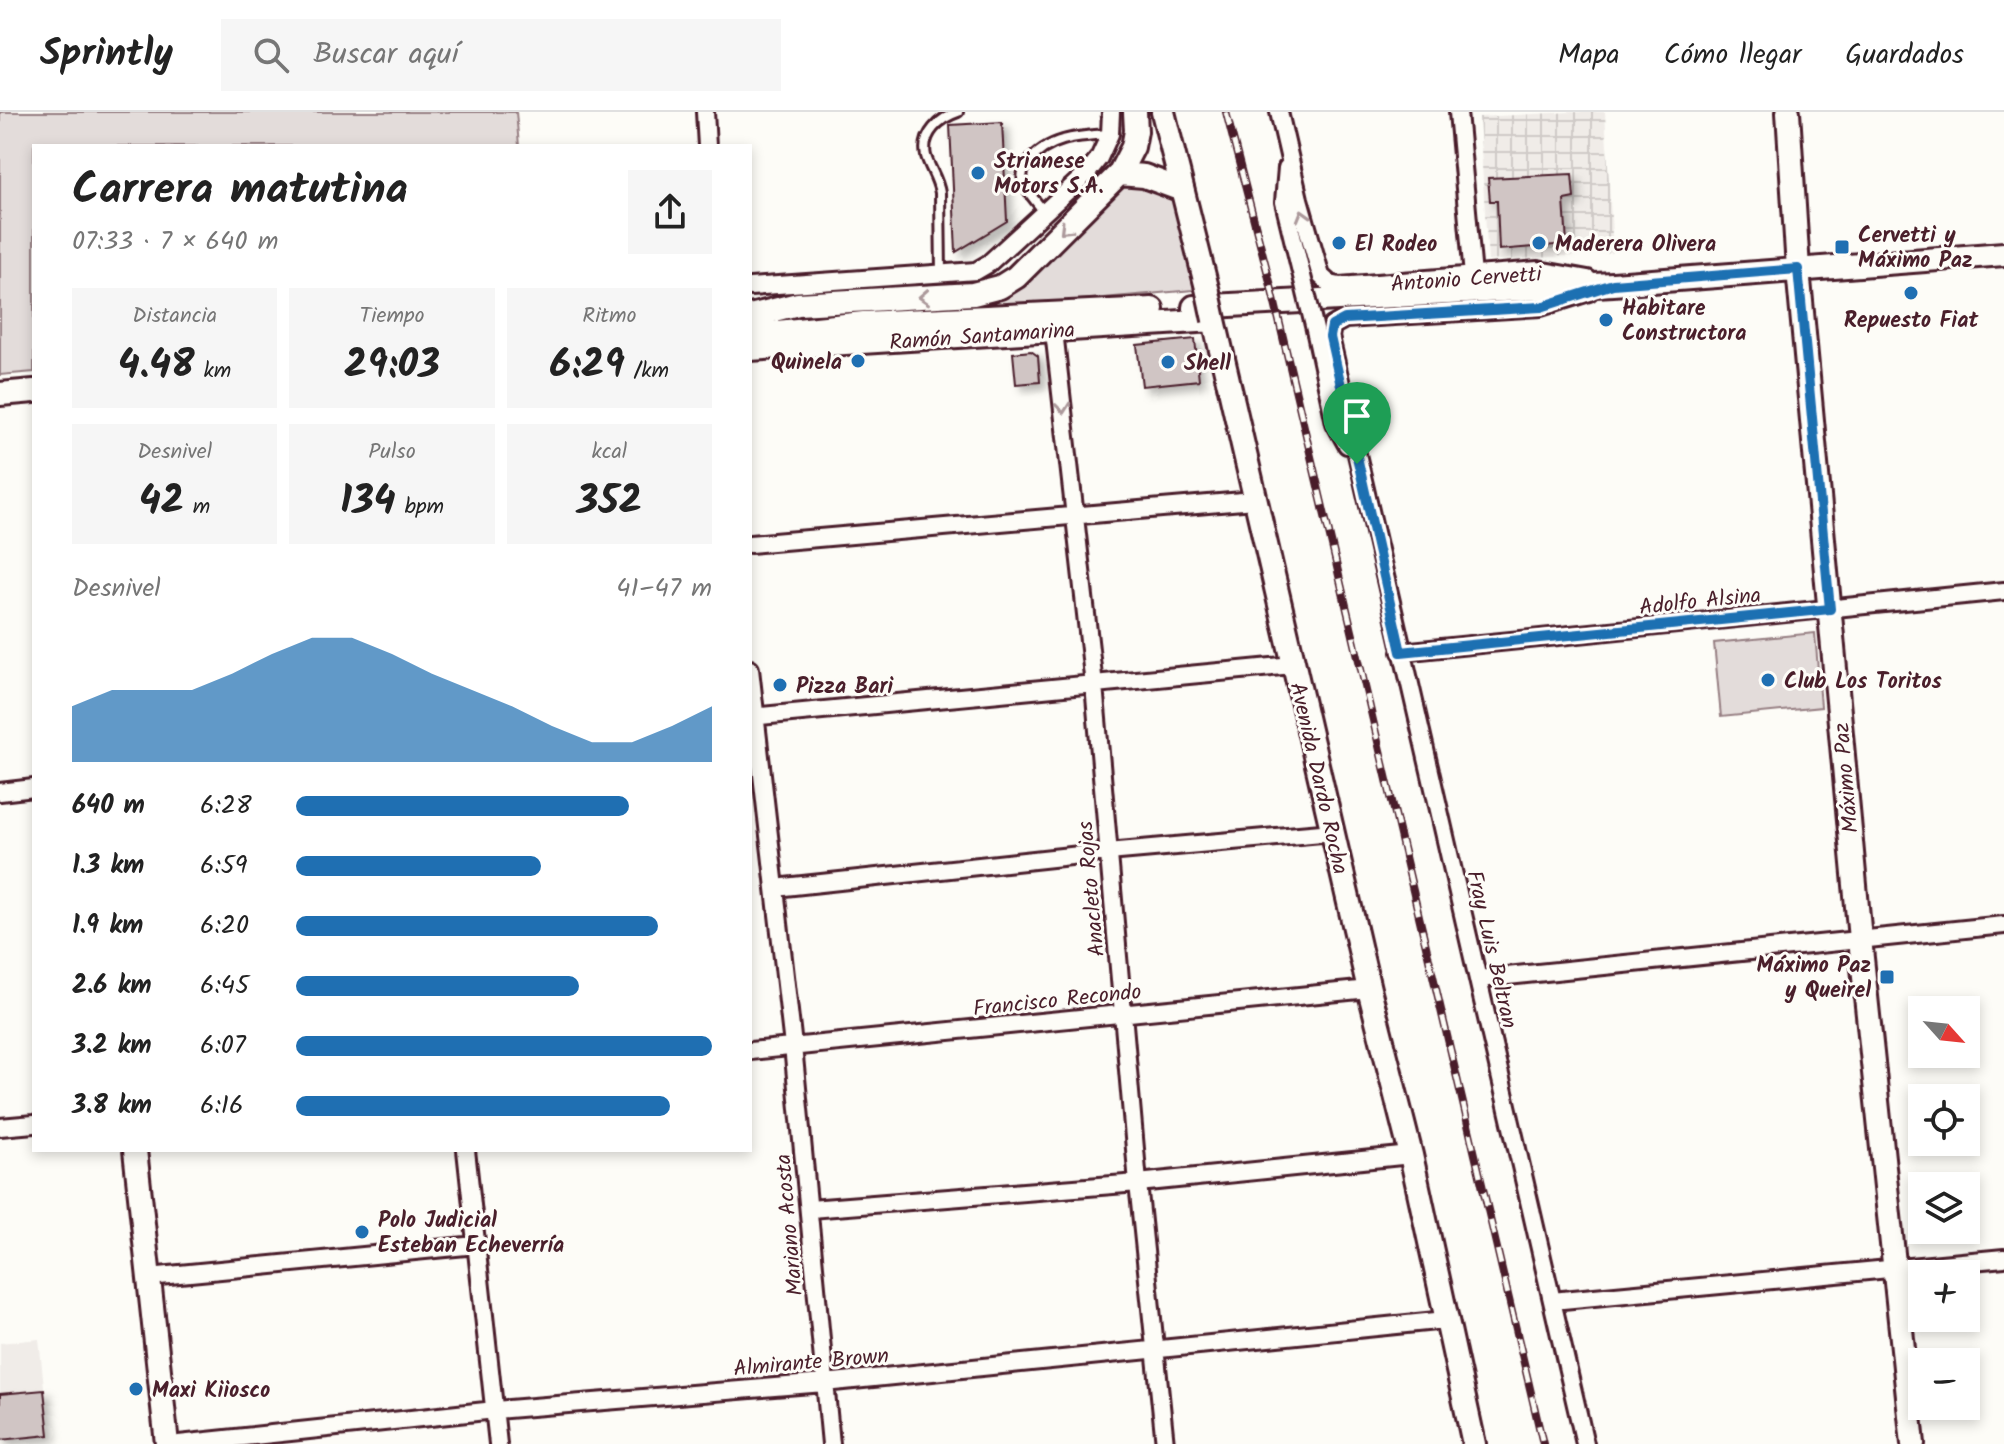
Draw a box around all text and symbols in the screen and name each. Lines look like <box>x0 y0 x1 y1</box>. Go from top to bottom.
search box <box>221 19 781 91</box>
text: Sprintly <box>40 25 173 85</box>
text: Buscar aquí <box>313 31 459 79</box>
icon: search <box>249 33 293 77</box>
text: Mapa <box>1558 33 1620 78</box>
text: Cómo llegar <box>1664 33 1801 78</box>
text: Guardados <box>1845 33 1964 78</box>
place label: Strianese Motors S.A. <box>994 145 1104 205</box>
text: Carrera matutina <box>72 156 408 226</box>
marker: Strianese Motors S.A. <box>969 164 987 182</box>
button: share <box>628 170 712 254</box>
one-way arrow <box>1296 209 1312 223</box>
place label: Cervetti y Máximo Paz <box>1858 219 1973 279</box>
one-way arrow <box>1059 220 1074 234</box>
text: 07:33 · 7 × 640 m <box>72 221 279 263</box>
place label: El Rodeo <box>1355 228 1437 263</box>
place label: Maderera Olivera <box>1555 228 1716 263</box>
marker: El Rodeo <box>1330 234 1348 252</box>
marker: Maderera Olivera <box>1530 234 1548 252</box>
marker: Cervetti y Máximo Paz <box>1833 238 1851 256</box>
street label: Antonio Cervetti <box>1390 258 1544 303</box>
marker: Repuesto Fiat <box>1902 284 1920 302</box>
one-way arrow <box>917 288 930 305</box>
place label: Habitare Constructora <box>1622 292 1747 352</box>
text: Distancia <box>132 299 217 334</box>
text: Tiempo <box>360 299 424 334</box>
text: Ritmo <box>582 299 636 334</box>
place label: Repuesto Fiat <box>1844 304 1979 339</box>
marker: Habitare Constructora <box>1597 311 1615 329</box>
street label: Ramón Santamarina <box>888 314 1076 361</box>
text: 4.48 <box>118 334 195 398</box>
text: 29:03 <box>344 334 440 398</box>
text: 6:29 <box>550 334 625 398</box>
place label: Quinela <box>771 346 842 381</box>
place label: Shell <box>1184 347 1231 382</box>
marker: Quinela <box>849 352 867 370</box>
marker: Shell <box>1159 353 1177 371</box>
text: km <box>195 354 231 389</box>
text: /km <box>625 354 669 389</box>
pin <box>1323 382 1391 464</box>
icon: arrive <box>1335 394 1379 438</box>
one-way arrow <box>1054 401 1071 415</box>
text: Desnivel <box>137 435 212 470</box>
text: Pulso <box>368 435 416 470</box>
text: kcal <box>591 435 627 470</box>
text: 42 <box>139 470 184 534</box>
text: 134 <box>340 470 396 534</box>
text: 352 <box>577 470 642 534</box>
text: m <box>184 490 210 525</box>
text: bpm <box>396 490 444 525</box>
text: Desnivel <box>72 568 161 610</box>
text: 41–47 m <box>616 568 712 610</box>
street label: Adolfo Alsina <box>1638 579 1763 626</box>
place label: Club Los Toritos <box>1784 665 1942 700</box>
place label: Pizza Bari <box>796 670 895 705</box>
marker: Club Los Toritos <box>1759 671 1777 689</box>
marker: Pizza Bari <box>771 676 789 694</box>
street label: Avenida Dardo Rocha <box>1278 679 1357 878</box>
street label: Máximo Paz <box>1825 721 1870 834</box>
text: 640 m <box>72 785 145 827</box>
text: 6:28 <box>200 785 252 827</box>
street label: Anacleto Rojas <box>1069 819 1116 958</box>
text: 1.3 km <box>72 845 144 887</box>
text: 6:59 <box>200 845 248 887</box>
street label: Fray Luis Beltran <box>1455 867 1526 1032</box>
text: 1.9 km <box>72 905 143 947</box>
text: 6:20 <box>200 905 249 947</box>
place label: Máximo Paz y Queirel <box>1756 949 1871 1009</box>
text: 2.6 km <box>72 965 152 1007</box>
text: 6:45 <box>200 965 249 1007</box>
marker: Máximo Paz y Queirel <box>1878 968 1896 986</box>
street label: Francisco Recondo <box>971 975 1143 1028</box>
north arrow <box>1908 996 1980 1068</box>
map controls <box>1908 996 1980 1420</box>
text: 3.2 km <box>72 1025 152 1067</box>
text: 6:07 <box>200 1025 246 1067</box>
button: locate <box>1908 1084 1980 1156</box>
text: 3.8 km <box>72 1085 152 1127</box>
text: 6:16 <box>200 1085 243 1127</box>
street label: Mariano Acosta <box>767 1152 814 1297</box>
button: layers <box>1908 1172 1980 1244</box>
place label: Polo Judicial Esteban Echeverría <box>378 1204 564 1264</box>
marker: Polo Judicial Esteban Echeverría <box>353 1223 371 1241</box>
button: + <box>1908 1260 1980 1332</box>
street label: Almirante Brown <box>732 1339 890 1388</box>
button: − <box>1908 1348 1980 1420</box>
place label: Maxi Kiiosco <box>152 1374 270 1409</box>
marker: Maxi Kiiosco <box>127 1380 145 1398</box>

